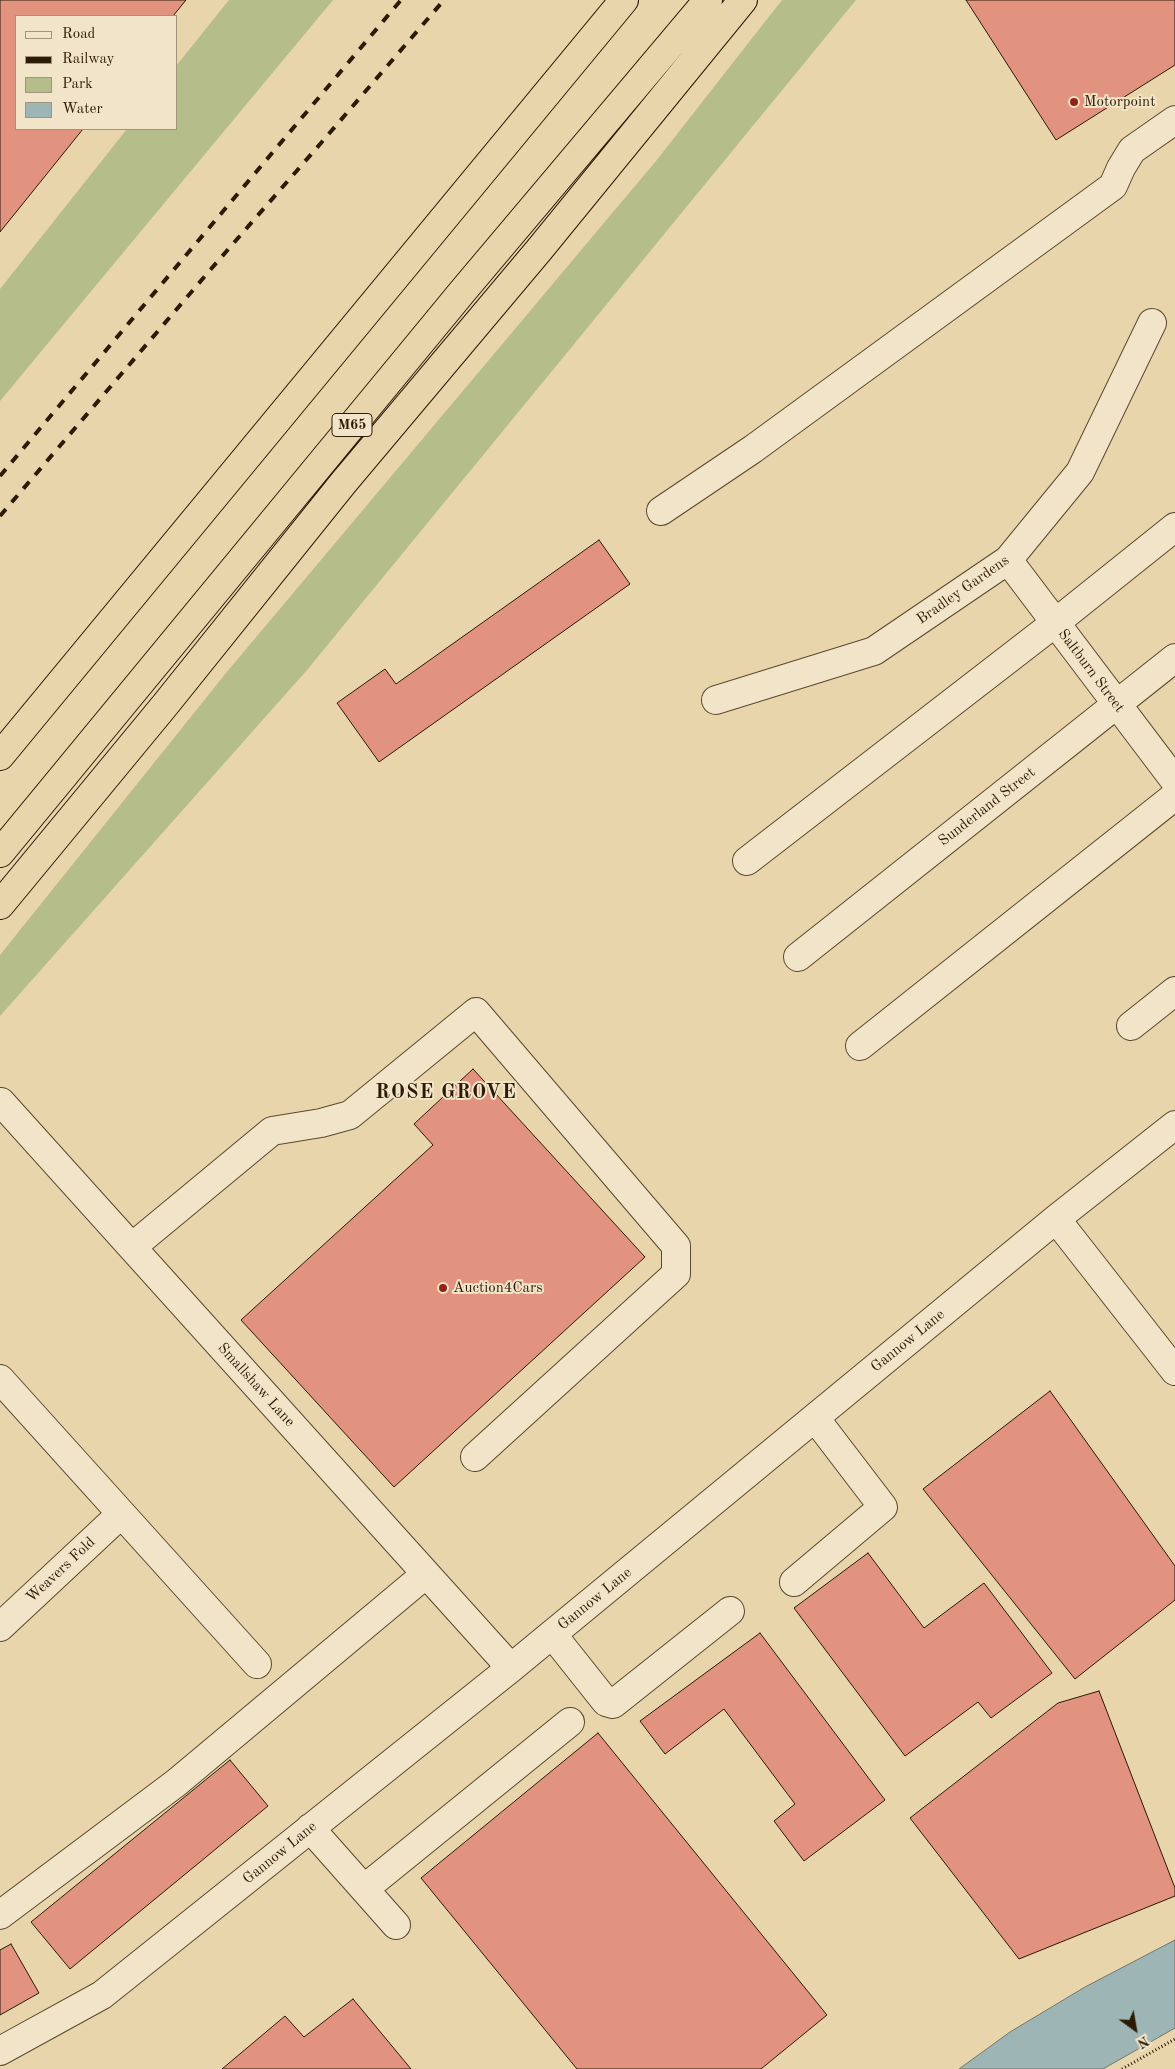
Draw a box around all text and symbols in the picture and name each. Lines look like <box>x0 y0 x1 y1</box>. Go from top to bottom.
legend <box>15 15 178 130</box>
text: Road <box>62 27 95 42</box>
text: Railway <box>62 52 115 67</box>
text: Park <box>62 77 93 92</box>
place label: Motorpoint <box>1084 93 1155 111</box>
marker: Motorpoint <box>1068 96 1080 108</box>
text: Water <box>62 102 103 117</box>
road number: M65 <box>332 414 372 436</box>
street label: Bradley Gardens <box>913 551 1013 629</box>
street label: Saltburn Street <box>1054 626 1128 716</box>
street label: Sunderland Street <box>935 764 1039 850</box>
district label: ROSE GROVE <box>374 1081 518 1105</box>
place label: Auction4Cars <box>453 1279 543 1297</box>
marker: Auction4Cars <box>437 1282 449 1294</box>
street label: Gannow Lane <box>867 1306 949 1376</box>
street label: Smallshaw Lane <box>214 1339 298 1431</box>
street label: Weavers Fold <box>23 1533 99 1607</box>
street label: Gannow Lane <box>554 1564 636 1634</box>
street label: Gannow Lane <box>239 1818 321 1888</box>
north arrow <box>1110 2004 1160 2054</box>
text: N <box>1135 2033 1151 2050</box>

